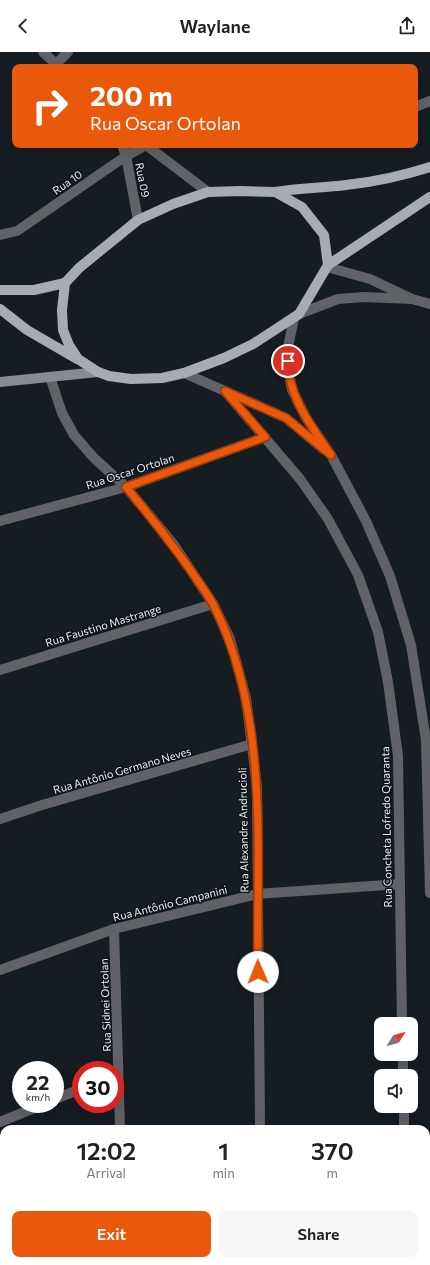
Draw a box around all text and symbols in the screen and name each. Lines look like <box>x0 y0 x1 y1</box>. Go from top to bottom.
icon: back <box>12 15 34 37</box>
text: Waylane <box>180 15 250 37</box>
icon: share <box>396 15 418 37</box>
text: 200 m <box>90 78 173 112</box>
icon: right <box>24 80 76 132</box>
text: Rua Oscar Ortolan <box>90 112 241 134</box>
street label: Rua 09 <box>133 161 153 199</box>
street label: Rua 10 <box>50 167 84 197</box>
pin <box>271 344 305 378</box>
icon: arrive <box>277 350 299 372</box>
street label: Rua Oscar Ortolan <box>84 451 176 491</box>
street label: Rua Faustino Mastrange <box>44 601 163 649</box>
street label: Rua Antônio Germano Neves <box>52 744 192 796</box>
street label: Rua Concheta Lofredo Quaranta <box>378 746 394 908</box>
street label: Rua Alexandre Andrucioli <box>235 767 251 893</box>
street label: Rua Antônio Campanini <box>111 882 229 924</box>
position arrow <box>237 951 279 993</box>
street label: Rua Sidnei Ortolan <box>97 958 113 1052</box>
north arrow <box>374 1017 418 1061</box>
map controls <box>374 1017 418 1113</box>
speed limit sign: 30 <box>72 1061 124 1113</box>
button: sound <box>374 1069 418 1113</box>
text: 22 <box>27 1070 49 1094</box>
text: km/h <box>26 1091 50 1103</box>
text: 12:02 <box>76 1136 136 1165</box>
text: 1 <box>218 1136 229 1165</box>
text: 370 <box>311 1136 354 1165</box>
text: Arrival <box>87 1165 126 1181</box>
text: min <box>212 1165 235 1181</box>
text: m <box>327 1165 338 1181</box>
button: Exit <box>12 1211 211 1257</box>
button: Share <box>219 1211 418 1257</box>

